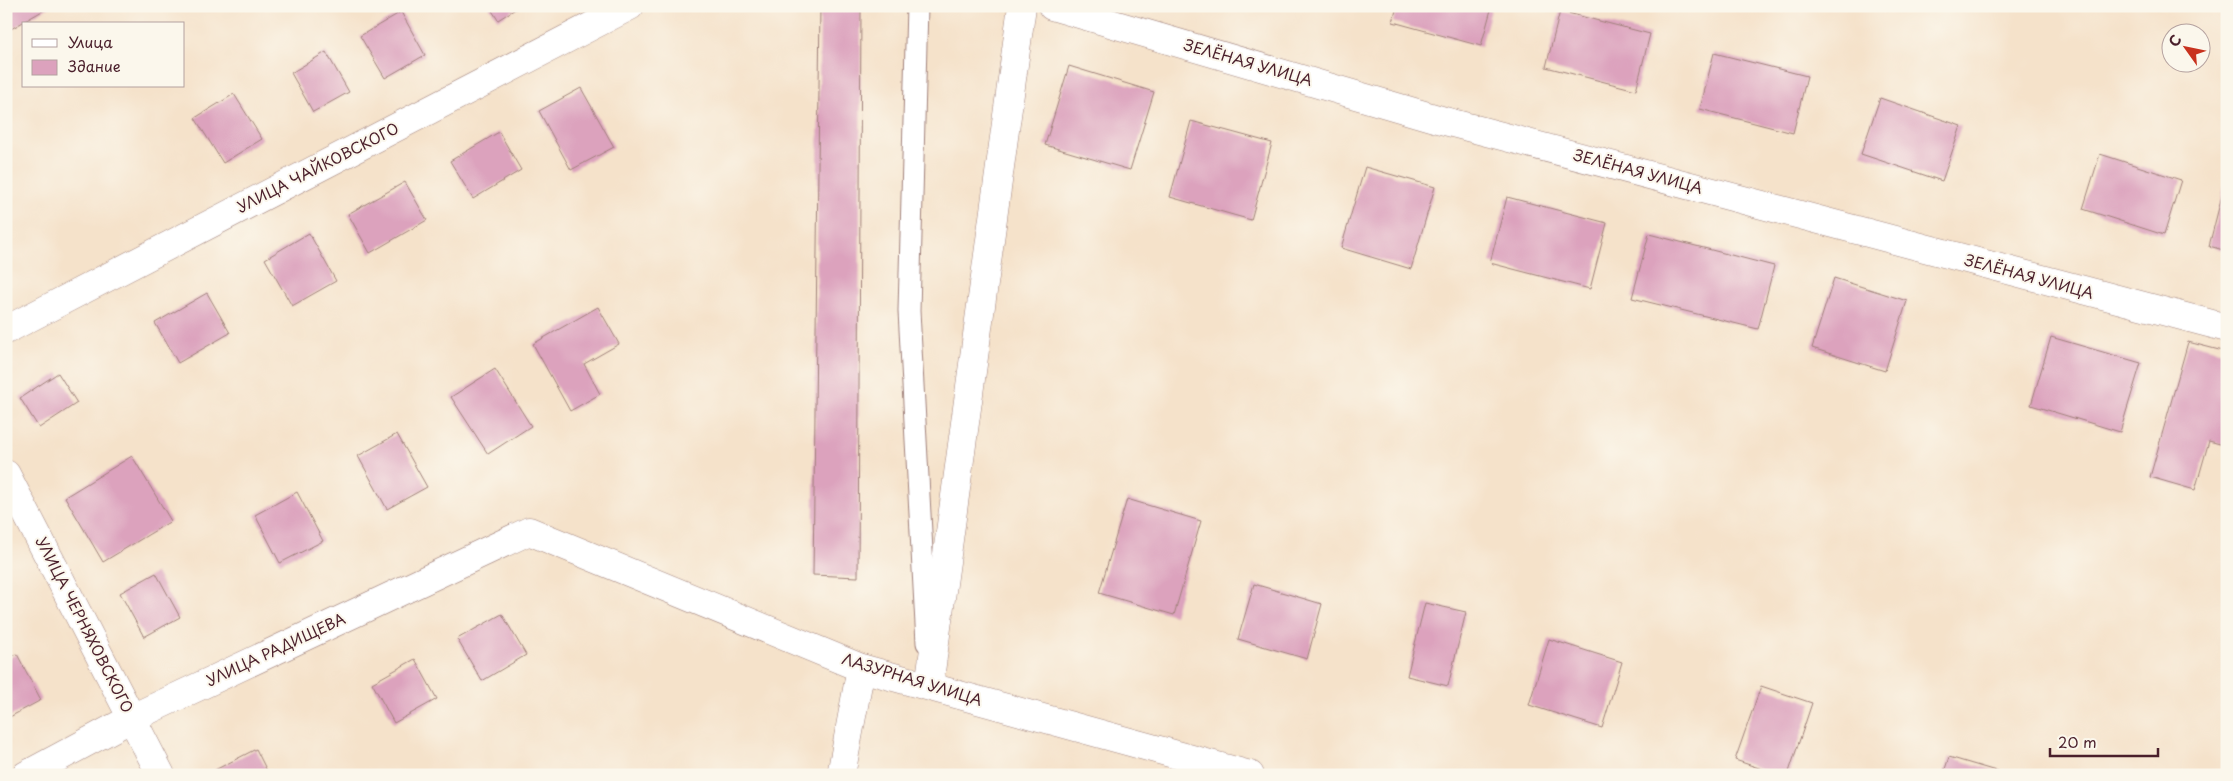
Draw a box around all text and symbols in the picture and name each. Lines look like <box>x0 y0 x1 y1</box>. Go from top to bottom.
legend <box>22 22 185 88</box>
north arrow <box>2160 22 2210 72</box>
text: Улица <box>68 30 113 53</box>
text: С <box>2163 31 2186 51</box>
street label: ЗЕЛЁНАЯ УЛИЦА <box>1181 32 1315 91</box>
text: Здание <box>68 54 121 77</box>
street label: УЛИЦА ЧАЙКОВСКОГО <box>232 116 402 217</box>
street label: ЗЕЛЁНАЯ УЛИЦА <box>1571 142 1706 199</box>
street label: ЗЕЛЁНАЯ УЛИЦА <box>1962 247 2097 304</box>
street label: УЛИЦА ЧЕРНЯХОВСКОГО <box>31 532 140 716</box>
street label: УЛИЦА РАДИЩЕВА <box>202 606 349 691</box>
street label: ЛАЗУРНАЯ УЛИЦА <box>839 646 985 711</box>
scale bar <box>2050 726 2158 758</box>
text: 20 m <box>2058 730 2097 753</box>

